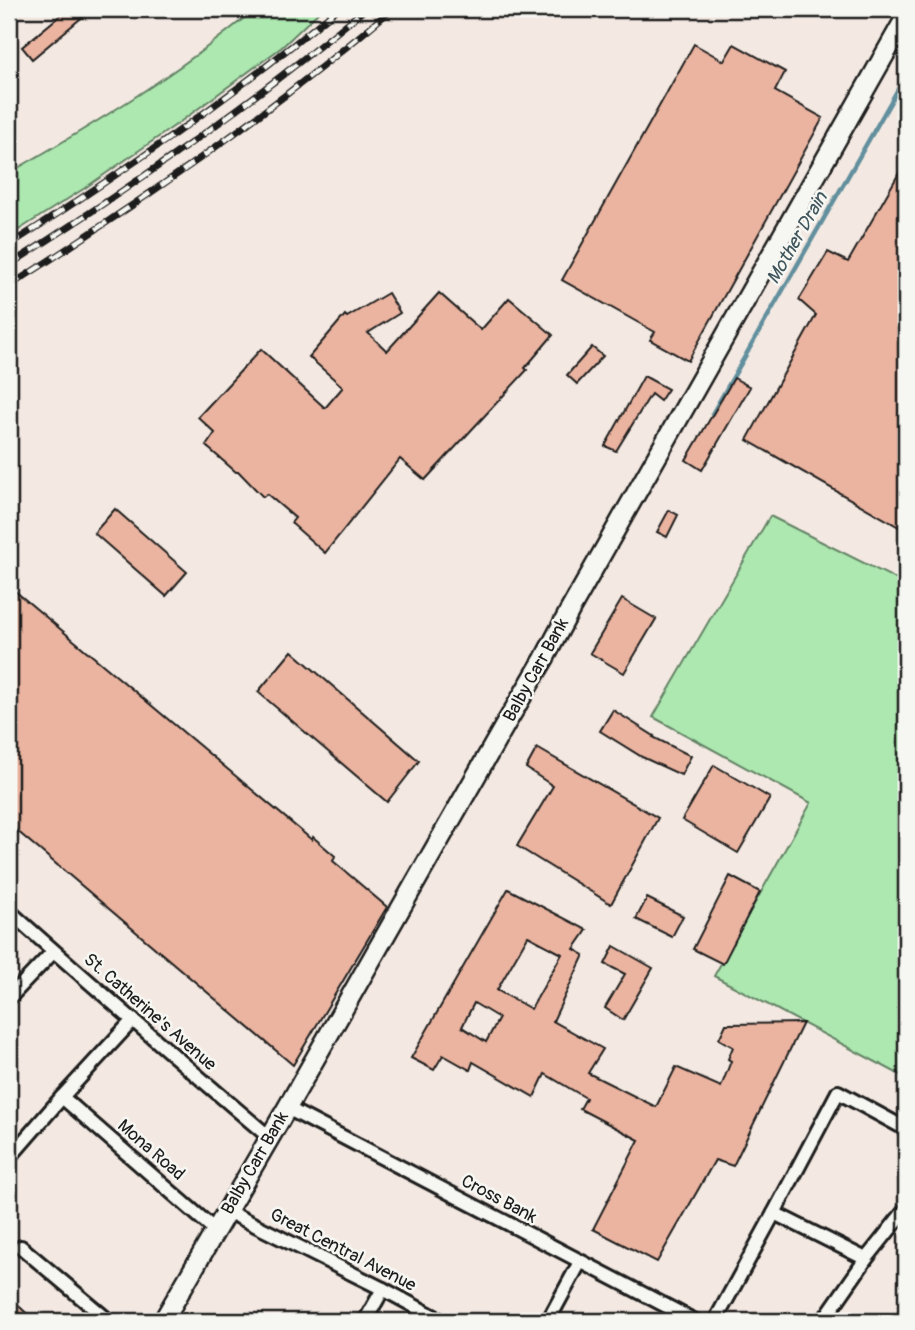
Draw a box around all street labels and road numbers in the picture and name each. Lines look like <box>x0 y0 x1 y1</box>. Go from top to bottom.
street label: Balby Carr Bank <box>498 614 574 726</box>
street label: St. Catherine's Avenue <box>79 948 221 1076</box>
street label: Balby Carr Bank <box>216 1107 294 1219</box>
street label: Mona Road <box>112 1114 190 1186</box>
street label: Cross Bank <box>457 1169 541 1229</box>
street label: Great Central Avenue <box>266 1203 420 1297</box>

